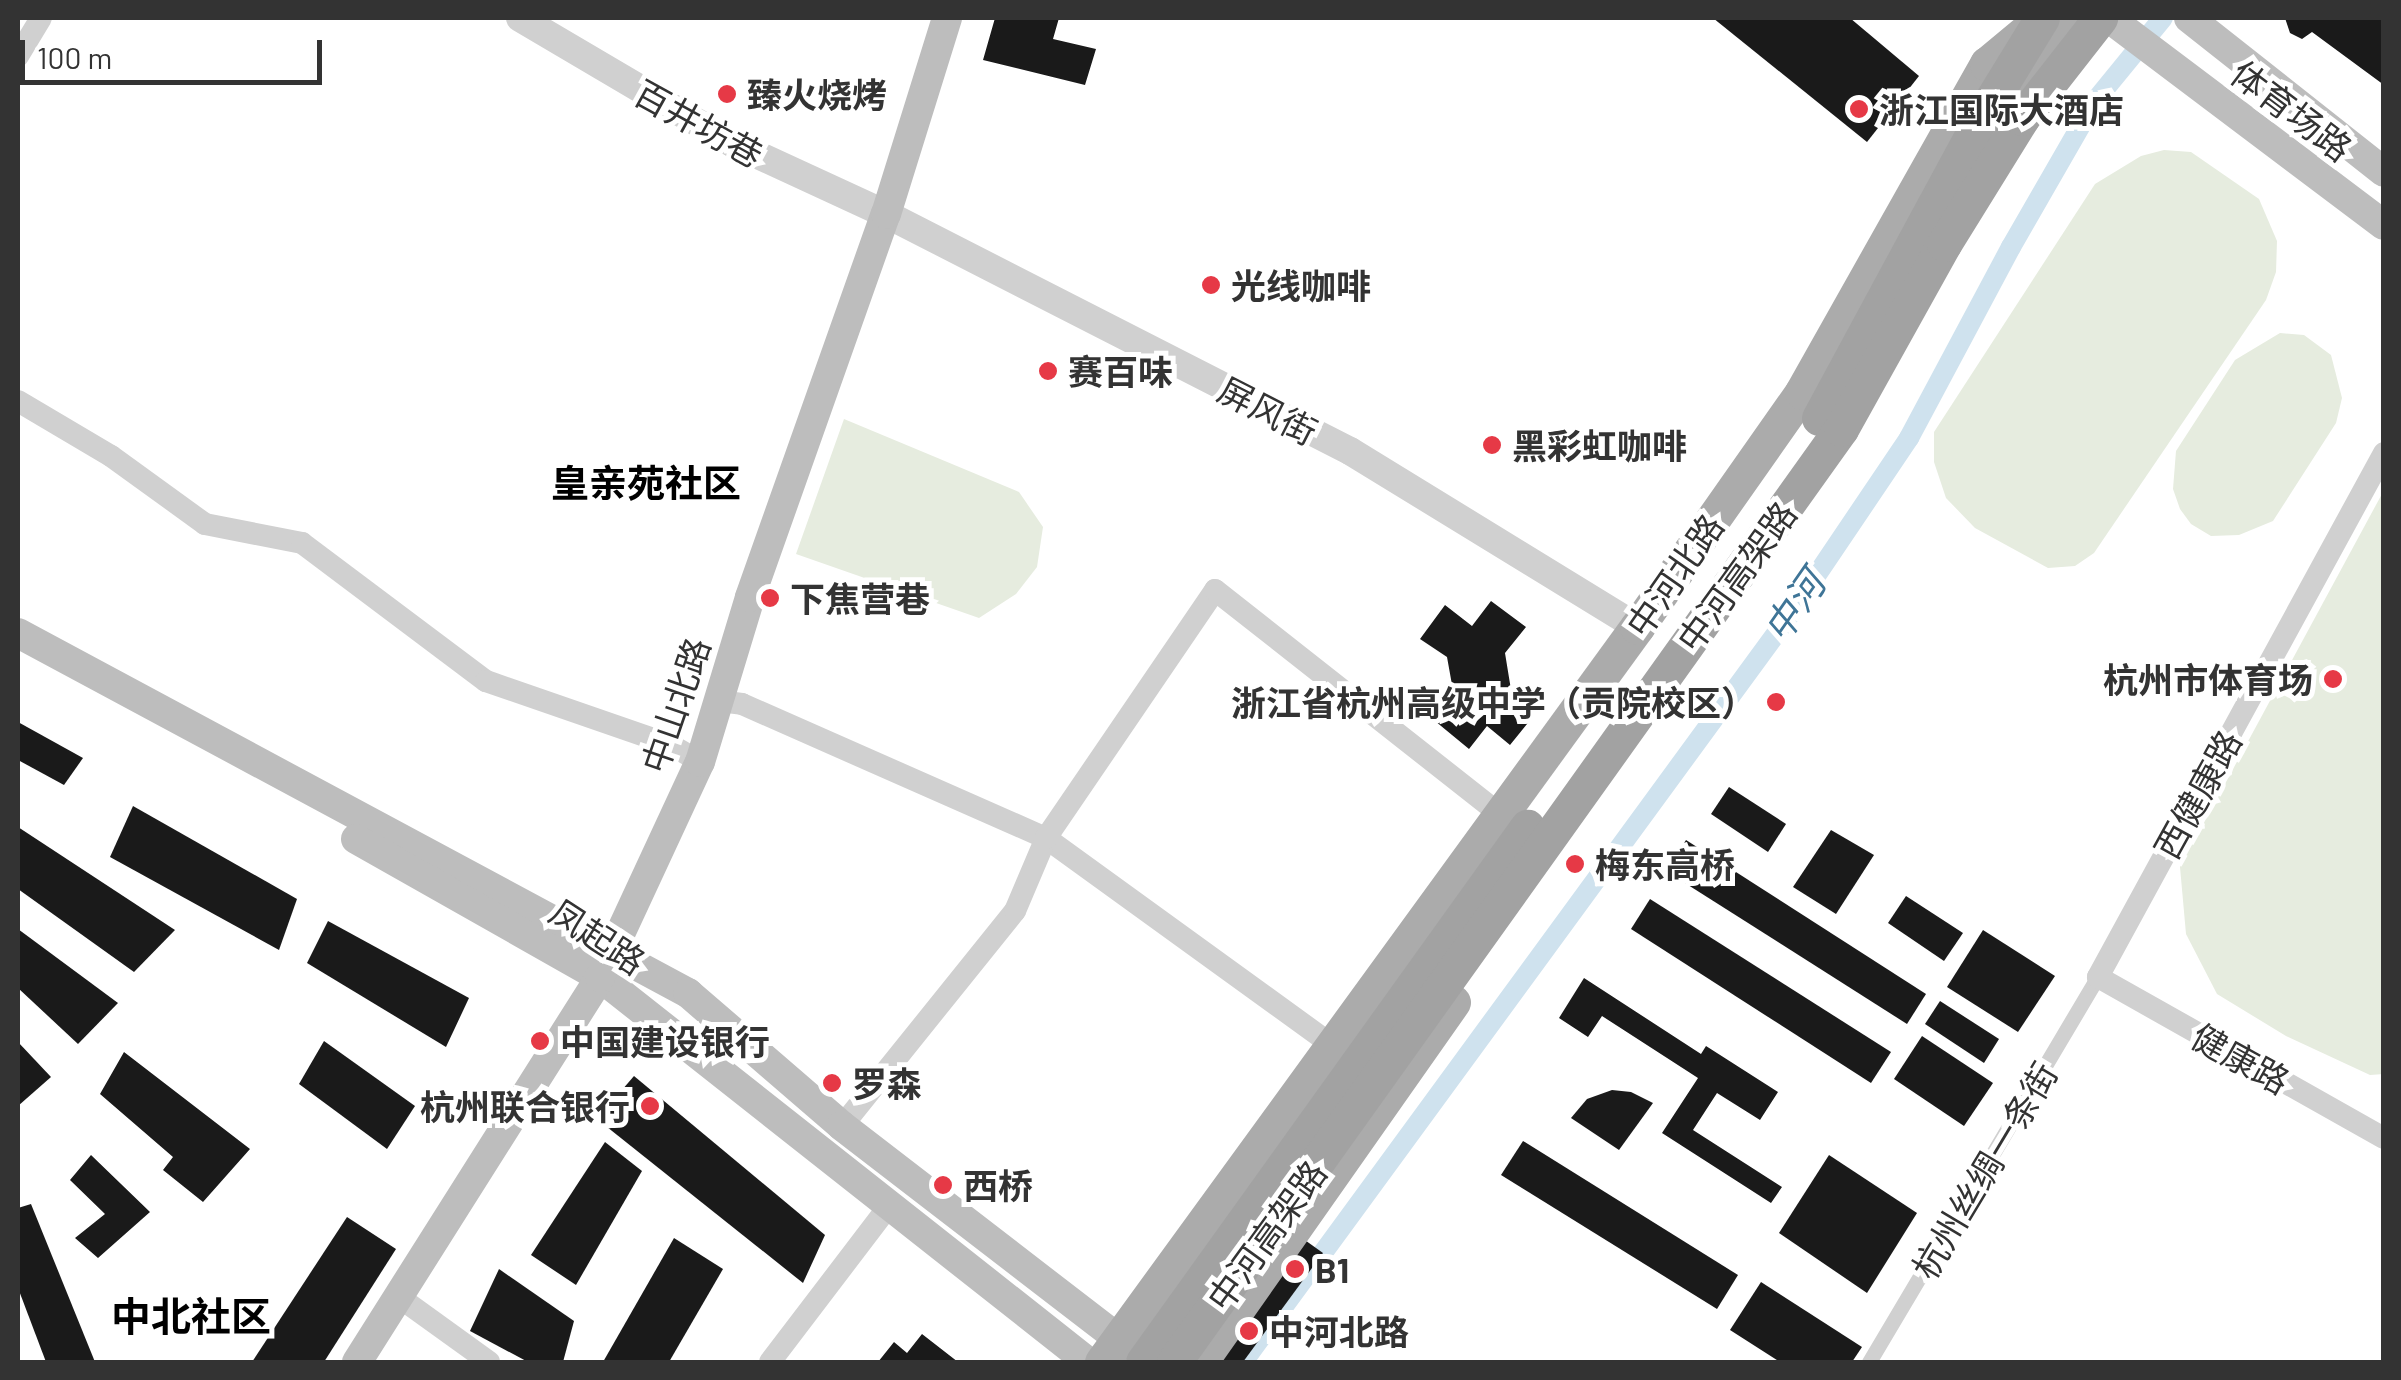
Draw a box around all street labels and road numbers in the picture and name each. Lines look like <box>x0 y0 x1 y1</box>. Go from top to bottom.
street label: 体育场路 <box>2223 51 2361 169</box>
street label: 百井坊巷 <box>628 71 770 175</box>
street label: 屏风街 <box>1212 367 1324 453</box>
street label: 中河高架路 <box>1668 493 1804 659</box>
street label: 中河北路 <box>1617 506 1731 644</box>
street label: 中山北路 <box>632 632 718 778</box>
street label: 西健康路 <box>2145 723 2249 865</box>
street label: 凤起路 <box>543 890 653 982</box>
street label: 健康路 <box>2185 1014 2297 1102</box>
street label: 杭州丝绸一条街 <box>1903 1054 2065 1286</box>
street label: 中河高架路 <box>1198 1152 1334 1318</box>

